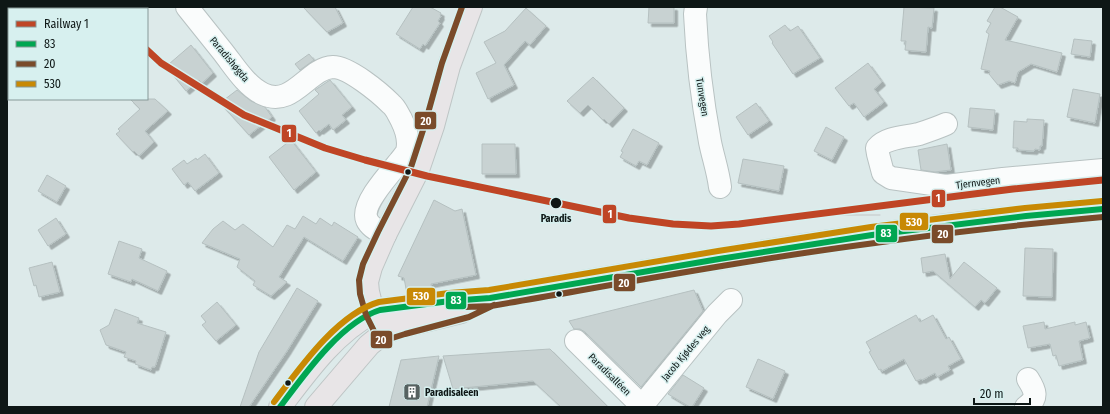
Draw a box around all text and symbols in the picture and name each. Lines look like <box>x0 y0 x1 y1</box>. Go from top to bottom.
legend <box>8 8 148 100</box>
text: Railway 1 <box>44 17 89 31</box>
street label: Paradishøgda <box>207 35 252 85</box>
text: 83 <box>44 37 55 51</box>
text: 20 <box>44 57 56 71</box>
text: 530 <box>44 77 61 91</box>
street label: Tunvegen <box>693 77 711 117</box>
line badge: 20 <box>414 111 437 130</box>
text: 20 <box>419 115 432 128</box>
line badge: 1 <box>281 124 297 143</box>
text: 1 <box>287 127 291 140</box>
unlabelled marker <box>403 167 413 177</box>
street label: Tjernvegen <box>955 174 1001 192</box>
line badge: 1 <box>931 189 946 208</box>
text: 1 <box>936 192 940 205</box>
marker: Paradis <box>549 196 563 210</box>
line badge: 1 <box>602 204 617 224</box>
text: 1 <box>608 208 612 221</box>
line badge: 530 <box>899 212 929 231</box>
place label: Paradis <box>541 213 572 225</box>
text: 530 <box>906 216 922 229</box>
line badge: 83 <box>875 224 898 243</box>
line badge: 20 <box>931 224 954 244</box>
text: 83 <box>880 227 892 240</box>
text: 20 <box>936 228 949 241</box>
line badge: 20 <box>613 273 636 292</box>
text: 20 <box>617 277 630 290</box>
line badge: 530 <box>406 287 436 306</box>
unlabelled marker <box>554 289 564 299</box>
text: 530 <box>413 290 429 303</box>
line badge: 83 <box>445 291 467 310</box>
text: 83 <box>450 294 462 307</box>
street label: Jacob Kjødes veg <box>659 323 713 384</box>
line badge: 20 <box>370 330 393 349</box>
text: 20 <box>374 334 387 347</box>
street label: Paradisalléen <box>586 351 633 398</box>
unlabelled marker <box>283 378 293 388</box>
scale bar <box>974 380 1030 406</box>
building icon: Paradisaleen <box>402 382 422 402</box>
place label: Paradisaleen <box>425 387 479 399</box>
text: 20 m <box>980 387 1004 401</box>

